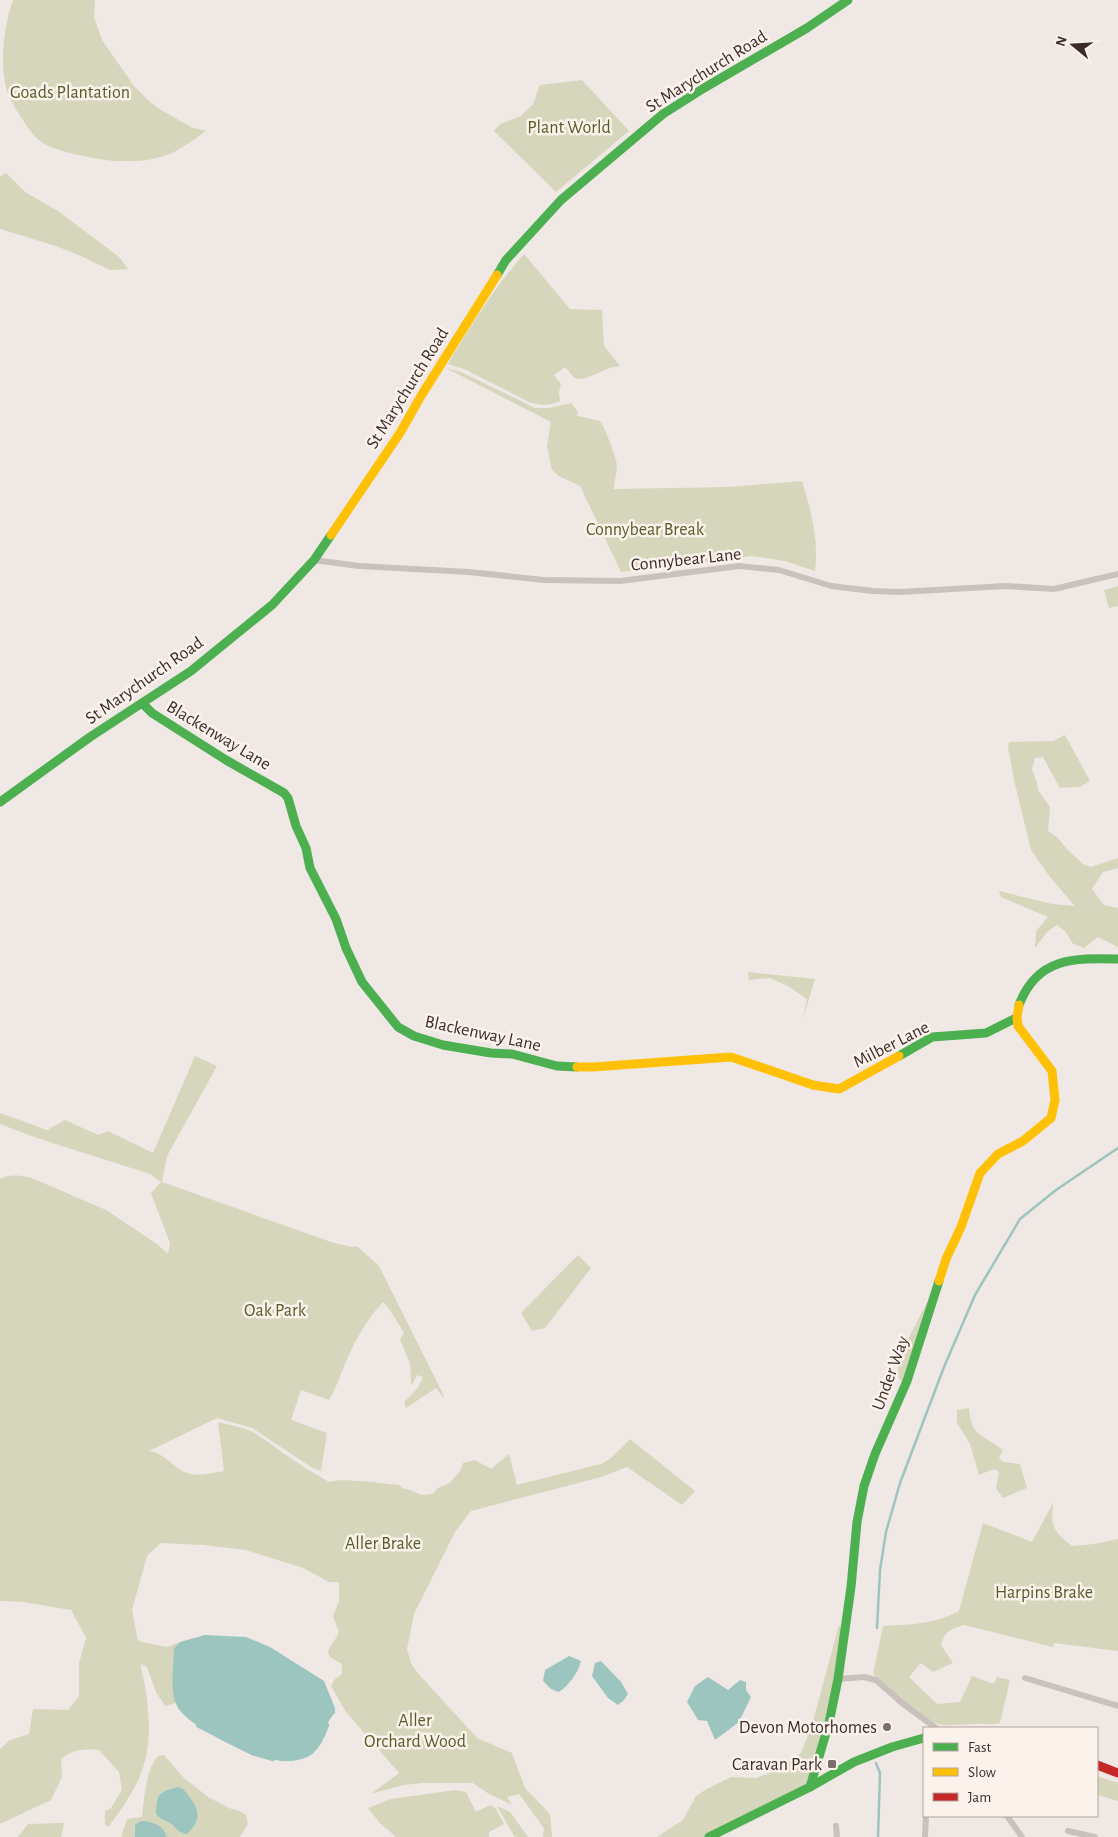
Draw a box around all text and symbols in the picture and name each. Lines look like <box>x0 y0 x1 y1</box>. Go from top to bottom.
north arrow <box>1048 20 1098 70</box>
street label: St Marychurch Road <box>643 27 770 116</box>
text: N <box>1053 34 1070 48</box>
park label: Goads Plantation <box>10 84 130 102</box>
park label: Plant World <box>527 119 611 137</box>
street label: St Marychurch Road <box>363 325 452 452</box>
park label: Connybear Break <box>586 521 705 539</box>
street label: Connybear Lane <box>630 545 742 575</box>
street label: St Marychurch Road <box>82 634 207 728</box>
street label: Blackenway Lane <box>163 698 274 774</box>
street label: Blackenway Lane <box>423 1013 543 1055</box>
street label: Milber Lane <box>851 1018 932 1072</box>
park label: Oak Park <box>244 1302 307 1320</box>
street label: Under Way <box>869 1334 913 1413</box>
park label: Aller Brake <box>345 1535 421 1553</box>
park label: Harpins Brake <box>995 1584 1093 1602</box>
park label: Aller Orchard Wood <box>364 1712 466 1751</box>
place label: Devon Motorhomes <box>739 1719 877 1737</box>
marker: Devon Motorhomes <box>881 1721 893 1733</box>
legend <box>923 1727 1098 1817</box>
text: Fast <box>968 1740 992 1755</box>
place label: Caravan Park <box>732 1756 823 1774</box>
marker: Caravan Park <box>826 1758 838 1770</box>
text: Slow <box>968 1765 996 1780</box>
text: Jam <box>968 1790 991 1805</box>

